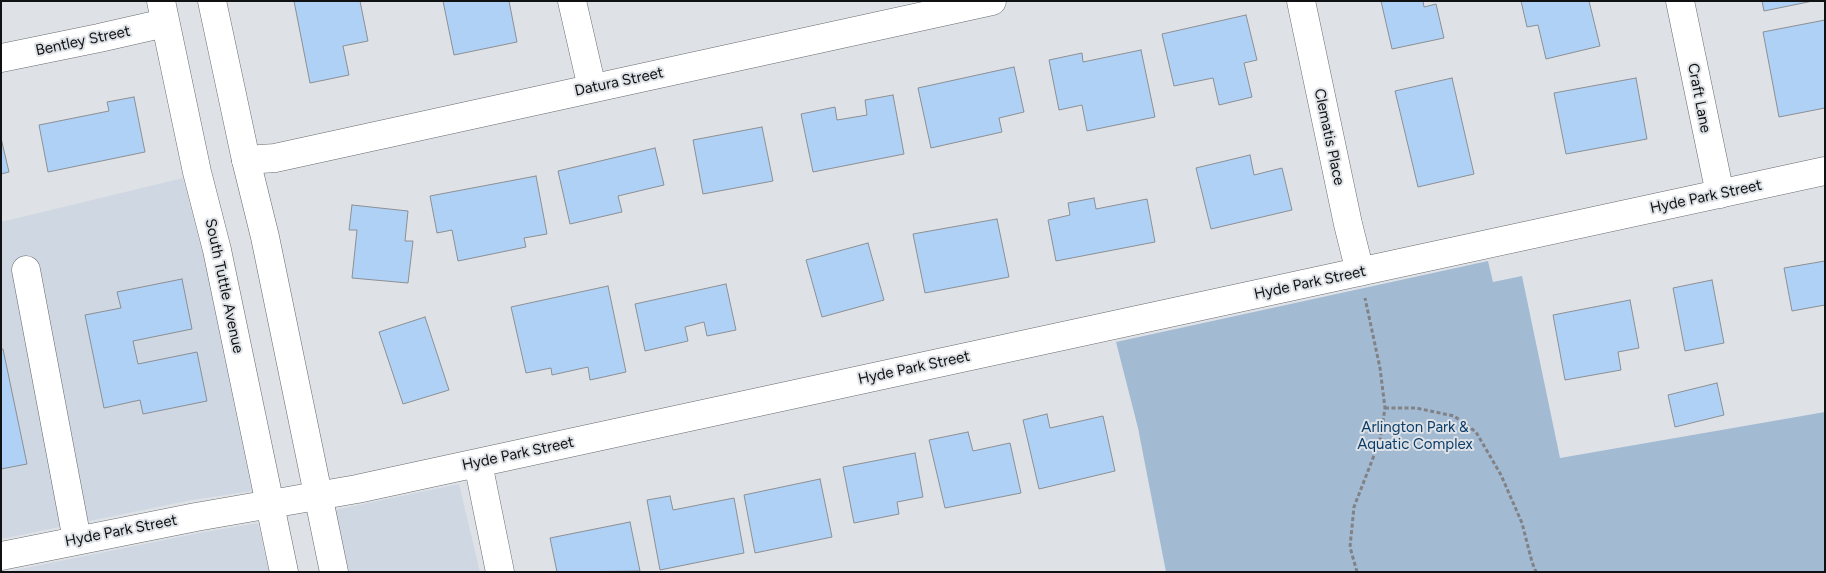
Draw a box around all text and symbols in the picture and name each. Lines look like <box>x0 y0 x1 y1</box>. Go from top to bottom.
street label: Bentley Street <box>34 22 132 60</box>
street label: Craft Lane <box>1683 62 1715 134</box>
street label: Datura Street <box>573 64 665 100</box>
street label: Clematis Place <box>1310 87 1348 187</box>
street label: Hyde Park Street <box>1648 176 1764 218</box>
street label: South Tuttle Avenue <box>201 217 247 355</box>
street label: Hyde Park Street <box>1252 262 1368 304</box>
street label: Hyde Park Street <box>856 347 972 389</box>
park label: Arlington Park & Aquatic Complex <box>1357 419 1473 454</box>
street label: Hyde Park Street <box>460 433 576 475</box>
street label: Hyde Park Street <box>63 511 179 551</box>

